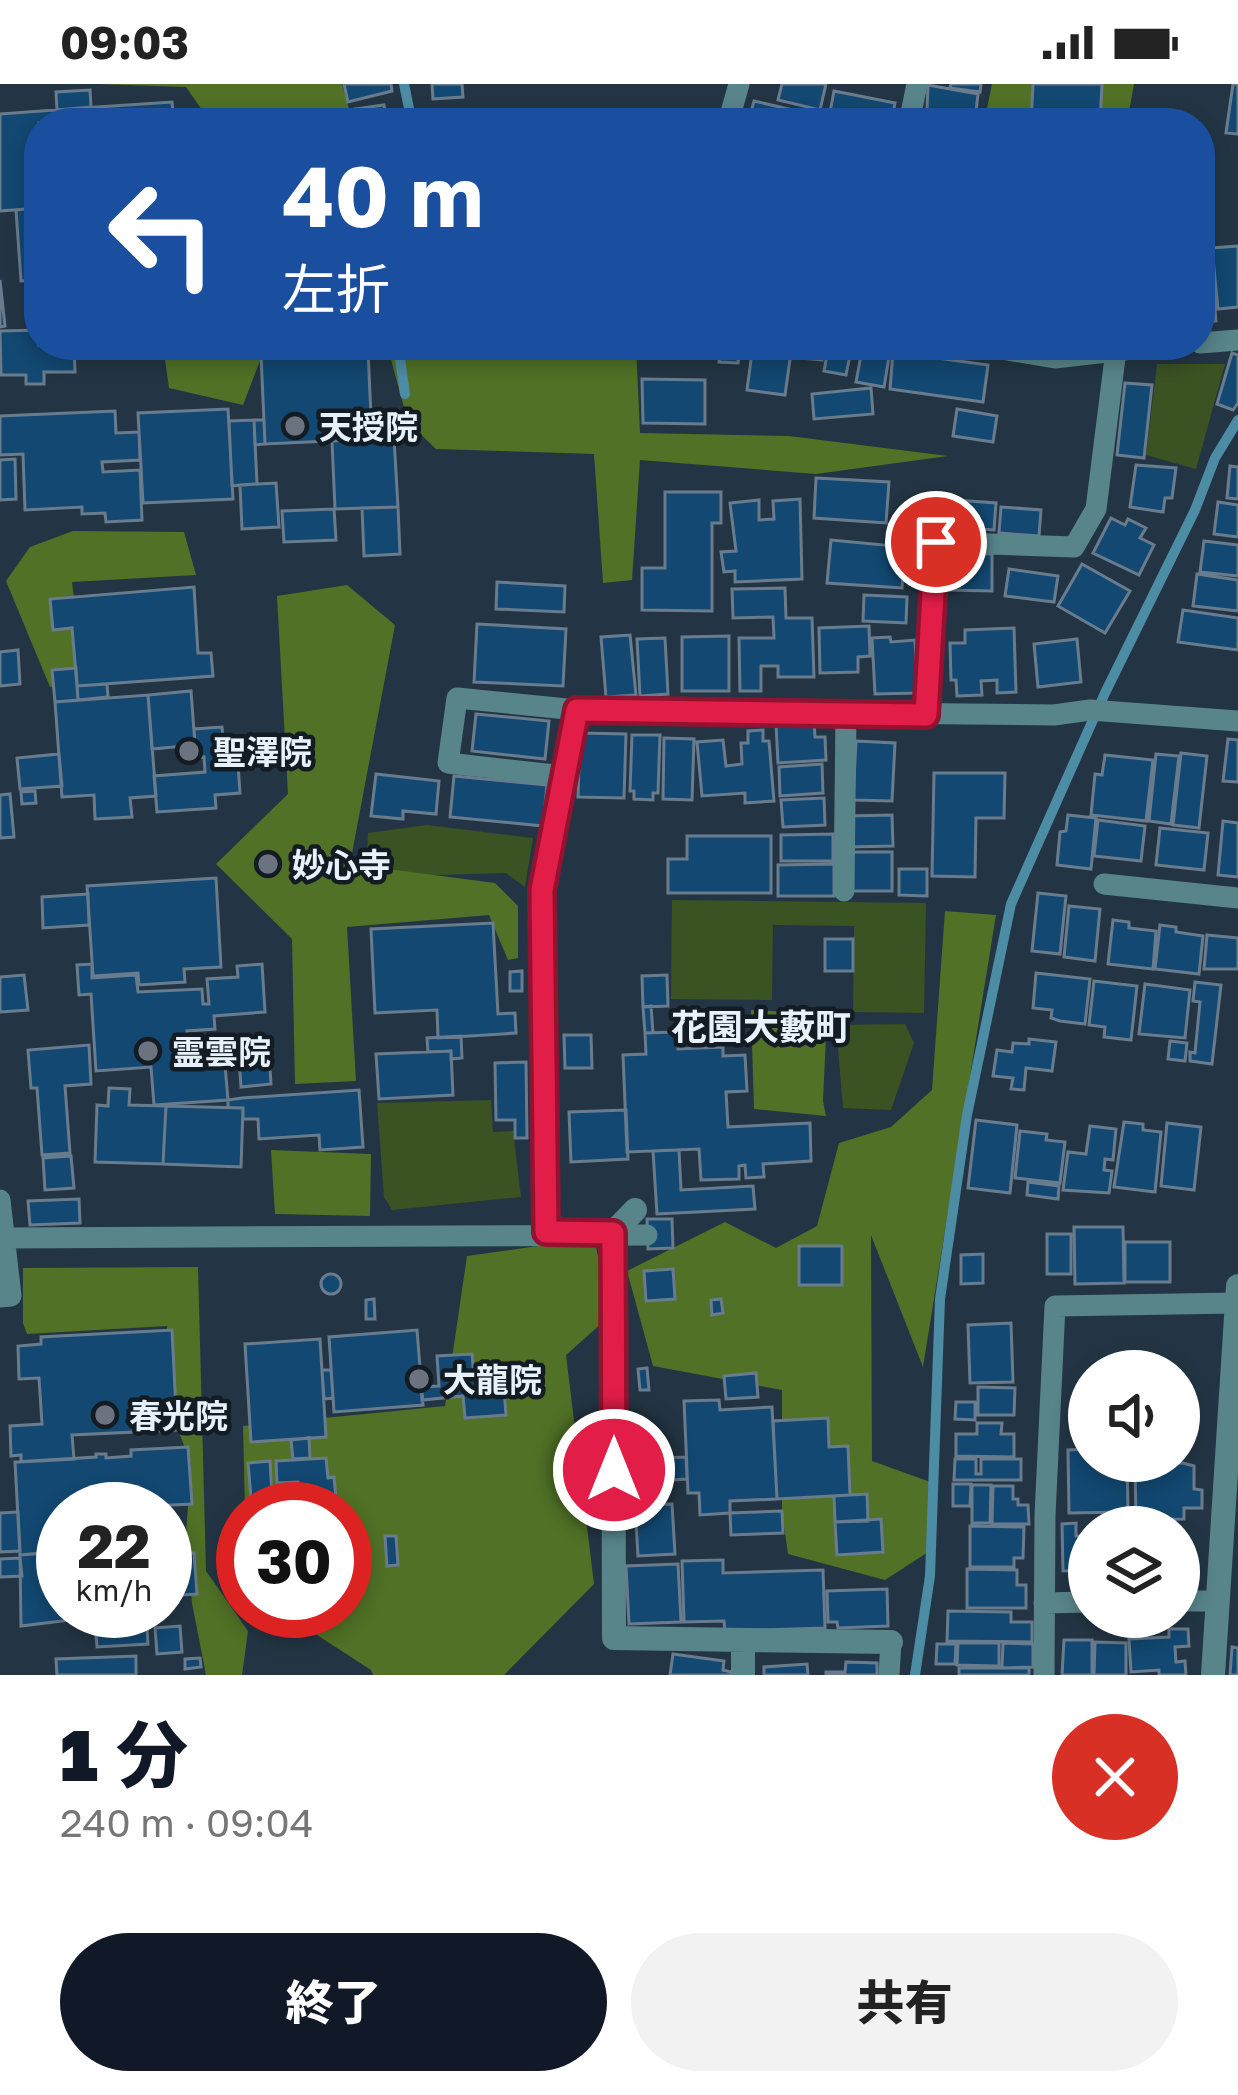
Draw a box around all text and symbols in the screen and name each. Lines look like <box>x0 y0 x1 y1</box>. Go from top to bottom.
text: 09:03 <box>60 15 189 69</box>
text: 40 m <box>282 145 484 245</box>
icon: left <box>84 156 240 312</box>
text: 左折 <box>282 256 390 321</box>
place label: 天授院 <box>319 407 418 446</box>
marker: 天授院 <box>282 413 308 439</box>
pin <box>885 491 987 593</box>
icon: arrive <box>903 509 969 575</box>
place label: 聖澤院 <box>213 732 312 771</box>
marker: 聖澤院 <box>176 738 202 764</box>
place label: 妙心寺 <box>292 845 391 884</box>
marker: 妙心寺 <box>255 851 281 877</box>
district label: 花園大藪町 <box>671 1005 851 1048</box>
place label: 霊雲院 <box>172 1032 271 1071</box>
marker: 霊雲院 <box>135 1038 161 1064</box>
map controls <box>1068 1350 1200 1638</box>
button: sound <box>1068 1350 1200 1482</box>
place label: 大龍院 <box>443 1360 542 1399</box>
marker: 大龍院 <box>406 1366 432 1392</box>
place label: 春光院 <box>129 1396 228 1435</box>
marker: 春光院 <box>92 1402 118 1428</box>
position arrow <box>551 1407 677 1533</box>
speed limit sign: 30 <box>216 1482 372 1638</box>
button: layers <box>1068 1506 1200 1638</box>
text: 22 <box>77 1509 151 1581</box>
text: km/h <box>76 1572 152 1608</box>
text: 1 分 <box>60 1710 188 1797</box>
button: close <box>1052 1714 1178 1840</box>
text: 240 m · 09:04 <box>60 1799 314 1846</box>
button: 終了 <box>60 1933 607 2071</box>
button: 共有 <box>631 1933 1178 2071</box>

